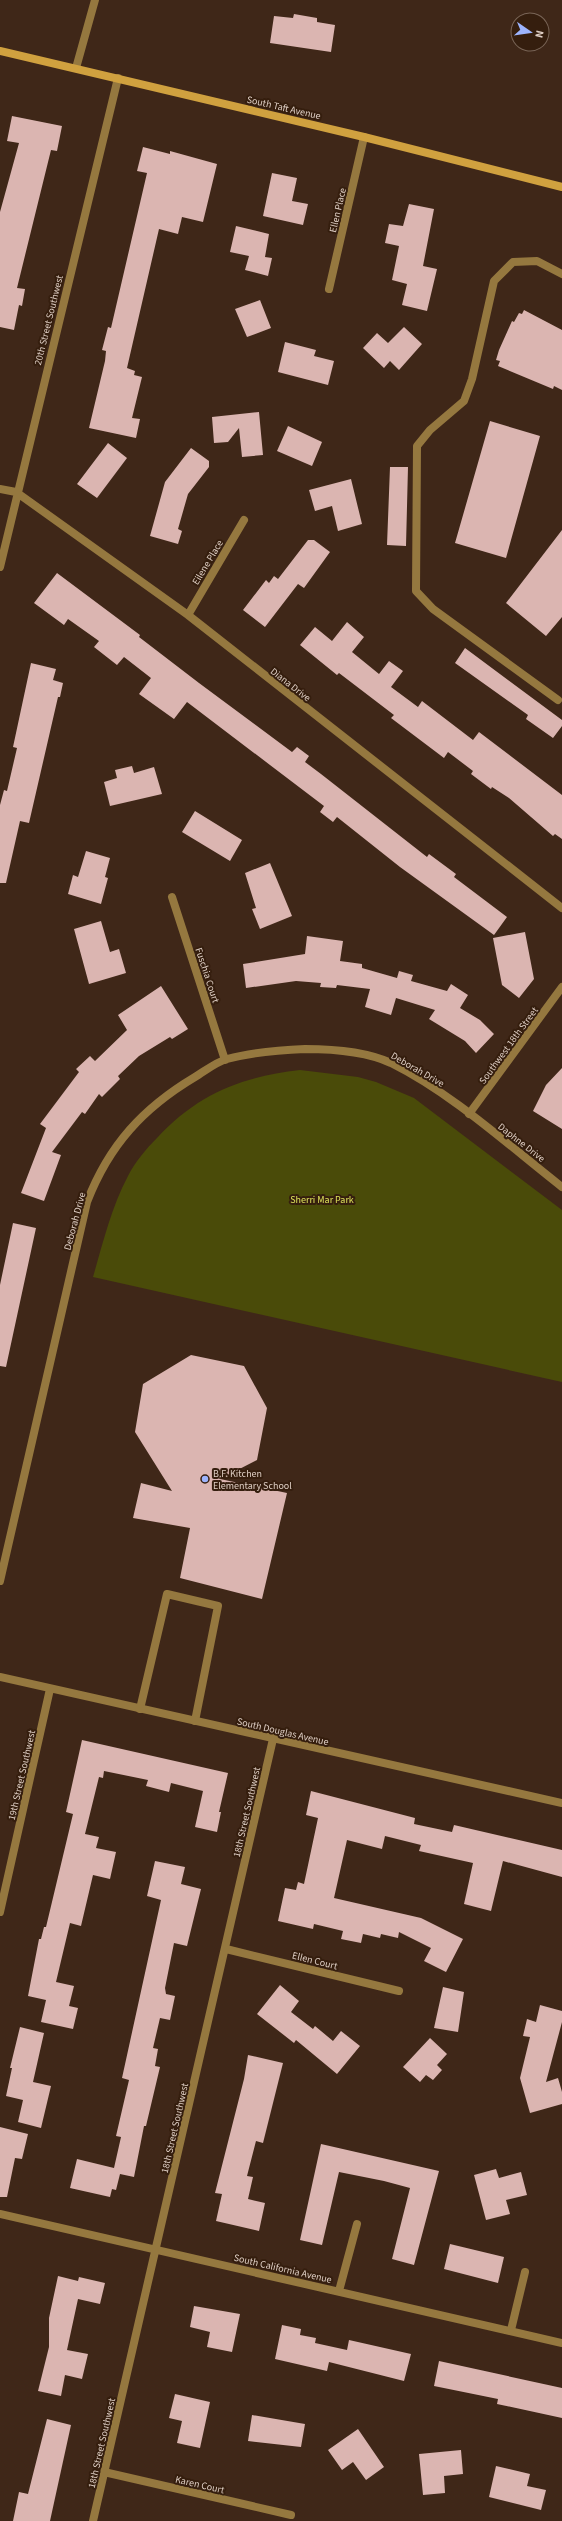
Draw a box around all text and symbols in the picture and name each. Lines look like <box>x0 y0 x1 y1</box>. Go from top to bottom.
north arrow <box>510 12 550 52</box>
text: N <box>531 29 547 39</box>
street label: South Taft Avenue <box>245 93 322 123</box>
street label: Ellen Place <box>326 187 350 234</box>
street label: 20th Street Southwest <box>31 273 67 367</box>
street label: Eilene Place <box>189 537 227 588</box>
street label: Diana Drive <box>267 665 314 705</box>
street label: Fuschia Court <box>192 946 223 1005</box>
street label: Southwest 18th Street <box>476 1004 542 1087</box>
street label: Deborah Drive <box>388 1049 447 1091</box>
street label: Daphne Drive <box>495 1120 548 1166</box>
street label: Deborah Drive <box>61 1191 89 1252</box>
park label: Sherri Mar Park <box>290 1193 354 1207</box>
place label: B.F. Kitchen Elementary School <box>213 1467 292 1493</box>
marker: B.F. Kitchen Elementary School <box>200 1474 210 1484</box>
street label: South Douglas Avenue <box>236 1715 330 1749</box>
street label: 19th Street Southwest <box>5 1728 39 1822</box>
street label: 18th Street Southwest <box>230 1765 264 1859</box>
street label: Ellen Court <box>291 1949 339 1974</box>
street label: 18th Street Southwest <box>158 2081 192 2175</box>
street label: South California Avenue <box>232 2251 333 2287</box>
street label: 18th Street Southwest <box>85 2396 119 2490</box>
street label: Karen Court <box>174 2473 226 2498</box>

